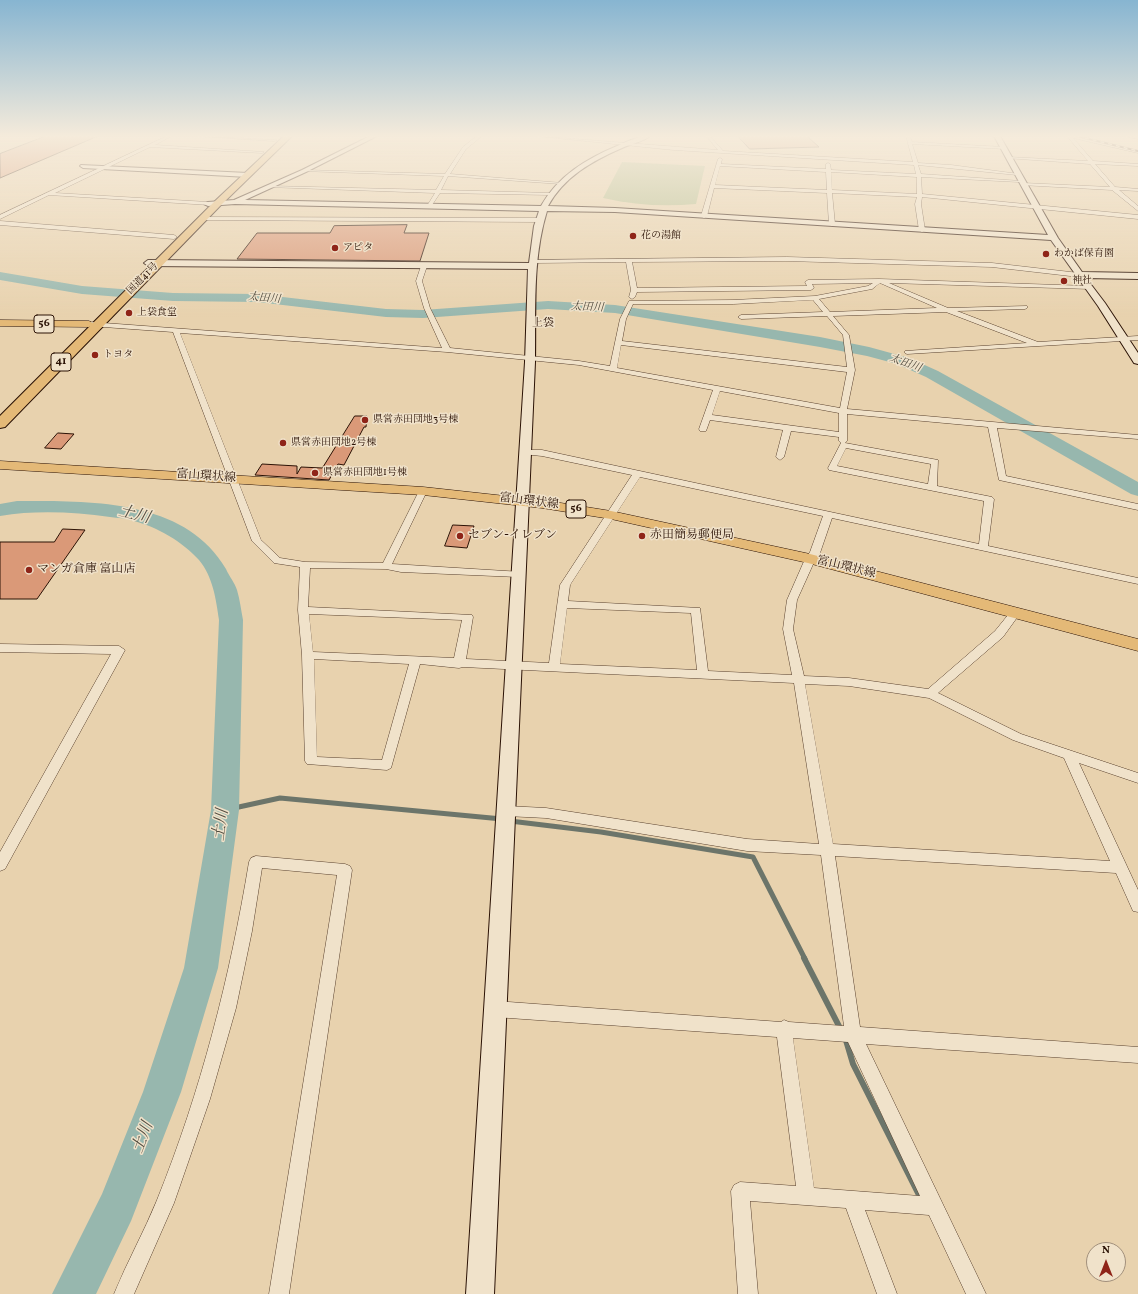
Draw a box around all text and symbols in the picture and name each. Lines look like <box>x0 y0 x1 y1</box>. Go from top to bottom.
place label: 花の湯館 <box>641 230 681 242</box>
marker: 花の湯館 <box>628 231 638 241</box>
place label: アピタ <box>343 242 373 254</box>
marker: アピタ <box>330 243 340 253</box>
place label: わかば保育園 <box>1054 248 1114 260</box>
marker: わかば保育園 <box>1041 249 1051 259</box>
street label: 国道41号 <box>125 261 161 297</box>
place label: 神社 <box>1072 275 1092 287</box>
marker: 神社 <box>1059 276 1069 286</box>
water label: 太田川 <box>247 291 281 307</box>
water label: 太田川 <box>570 301 604 315</box>
place label: 上袋食堂 <box>137 307 177 319</box>
marker: 上袋食堂 <box>124 308 134 318</box>
road number: 56 <box>34 315 54 333</box>
district label: 上袋 <box>532 317 554 331</box>
place label: トヨタ <box>103 349 133 361</box>
marker: トヨタ <box>90 350 100 360</box>
water label: 太田川 <box>887 352 923 376</box>
road number: 41 <box>51 353 71 371</box>
place label: 県営赤田団地3号棟 <box>373 414 458 426</box>
marker: 県営赤田団地3号棟 <box>360 415 370 425</box>
place label: 県営赤田団地2号棟 <box>291 437 376 449</box>
marker: 県営赤田団地2号棟 <box>278 438 288 448</box>
place label: 県営赤田団地1号棟 <box>323 467 407 479</box>
street label: 富山環状線 <box>176 468 236 486</box>
marker: 県営赤田団地1号棟 <box>310 468 320 478</box>
street label: 富山環状線 <box>498 491 560 513</box>
road number: 56 <box>566 500 586 518</box>
water label: 土川 <box>116 503 152 529</box>
place label: セブン-イレブン <box>468 529 557 543</box>
place label: 赤田簡易郵便局 <box>650 529 734 543</box>
marker: セブン-イレブン <box>455 531 465 541</box>
marker: 赤田簡易郵便局 <box>637 531 647 541</box>
street label: 富山環状線 <box>815 554 877 582</box>
place label: マンガ倉庫 富山店 <box>37 563 135 577</box>
marker: マンガ倉庫 富山店 <box>24 565 34 575</box>
water label: 土川 <box>210 808 234 842</box>
water label: 土川 <box>129 1120 159 1156</box>
north arrow <box>1086 1242 1126 1282</box>
text: N <box>1102 1243 1110 1258</box>

